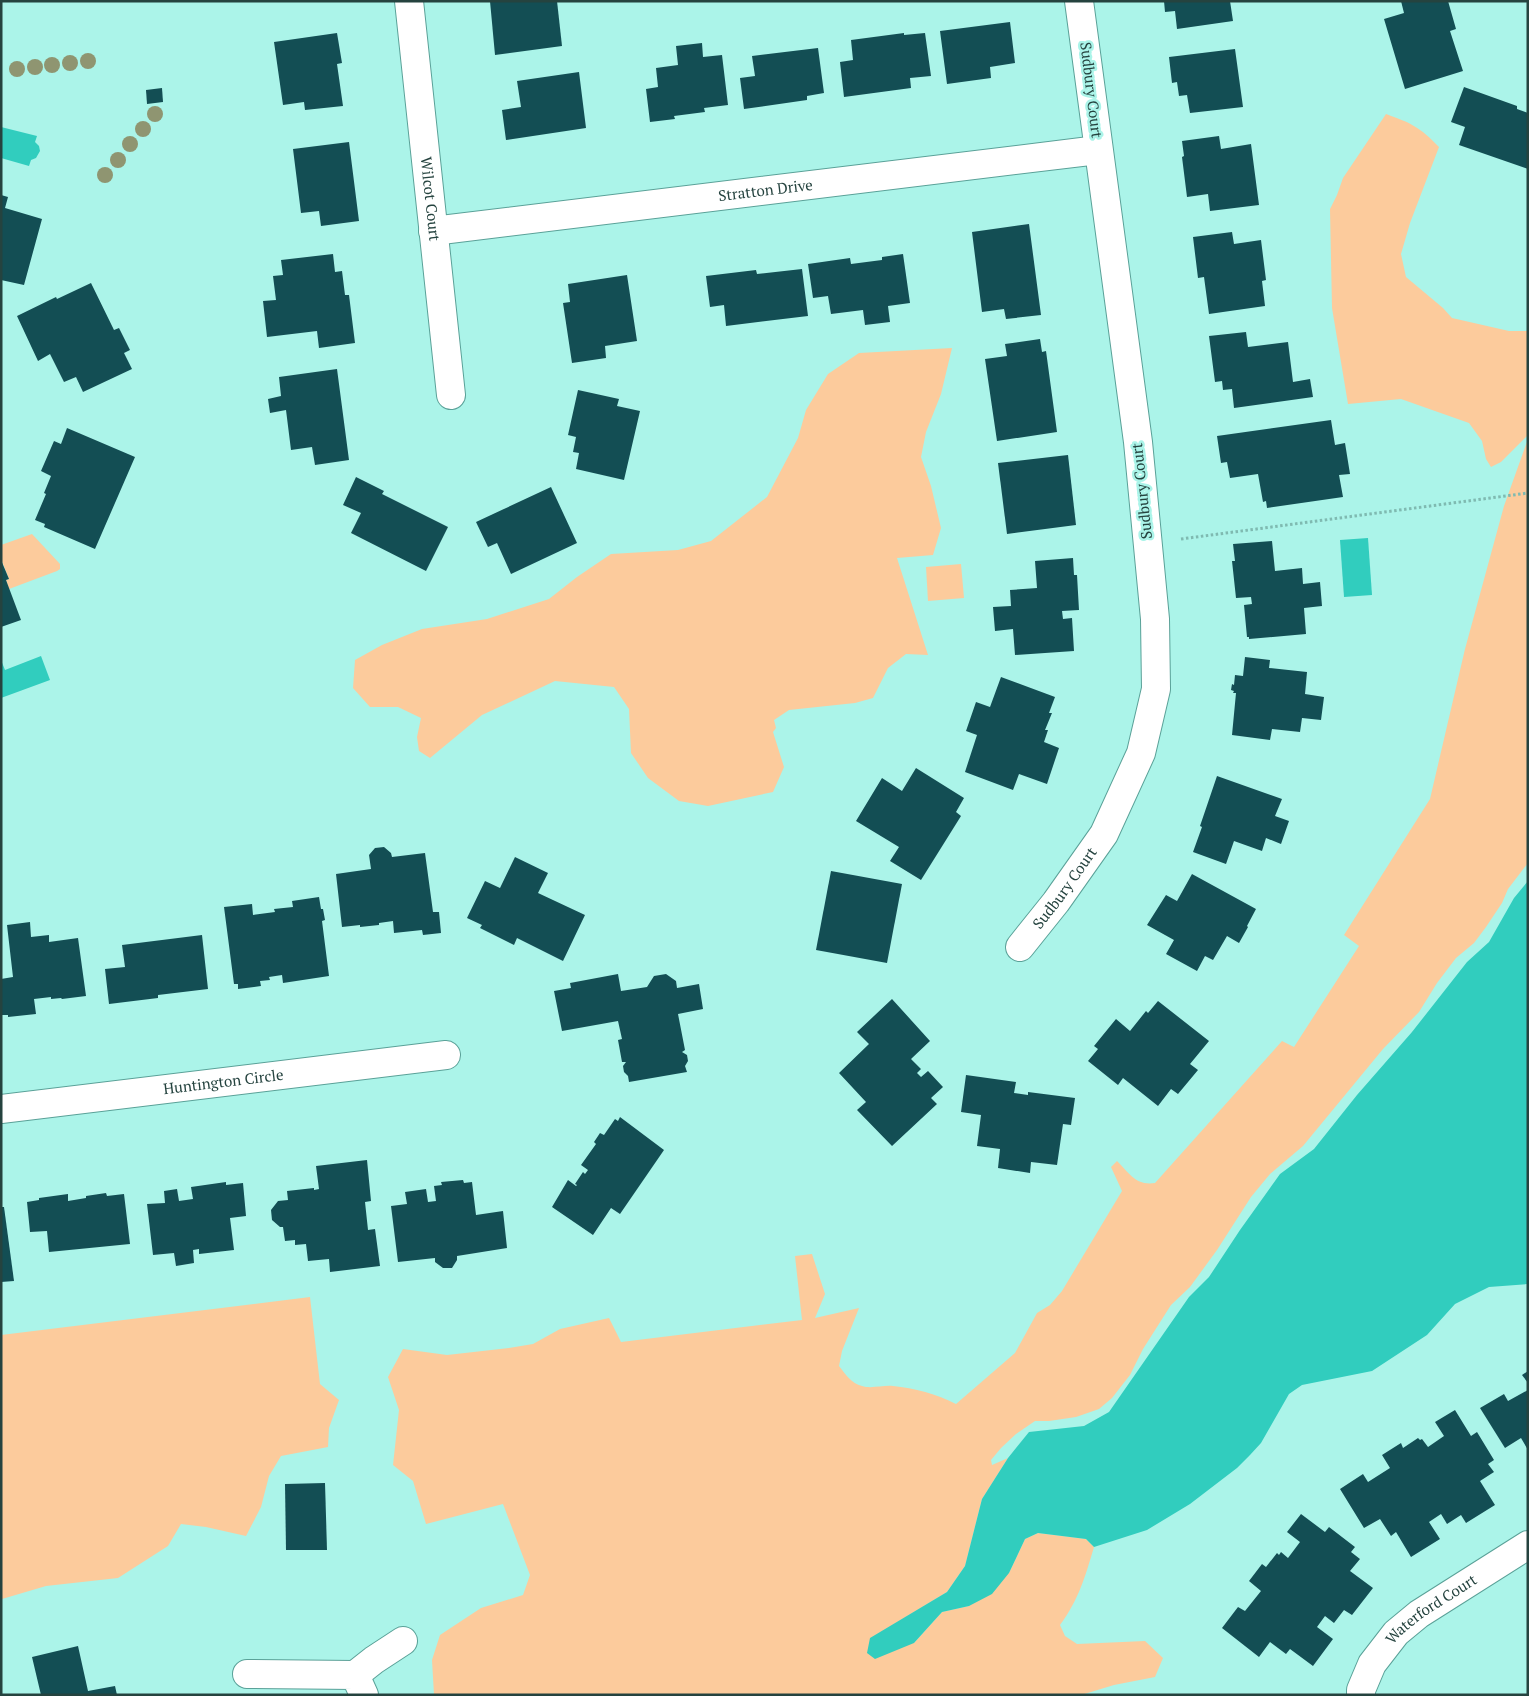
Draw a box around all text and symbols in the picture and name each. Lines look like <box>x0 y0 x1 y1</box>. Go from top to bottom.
street label: Sudbury Court <box>1076 41 1108 139</box>
street label: Wilcot Court <box>417 156 446 242</box>
street label: Stratton Drive <box>717 174 814 205</box>
street label: Sudbury Court <box>1126 442 1156 540</box>
street label: Sudbury Court <box>1027 842 1101 933</box>
street label: Huntington Circle <box>162 1064 284 1098</box>
street label: Waterford Court <box>1380 1569 1481 1648</box>

